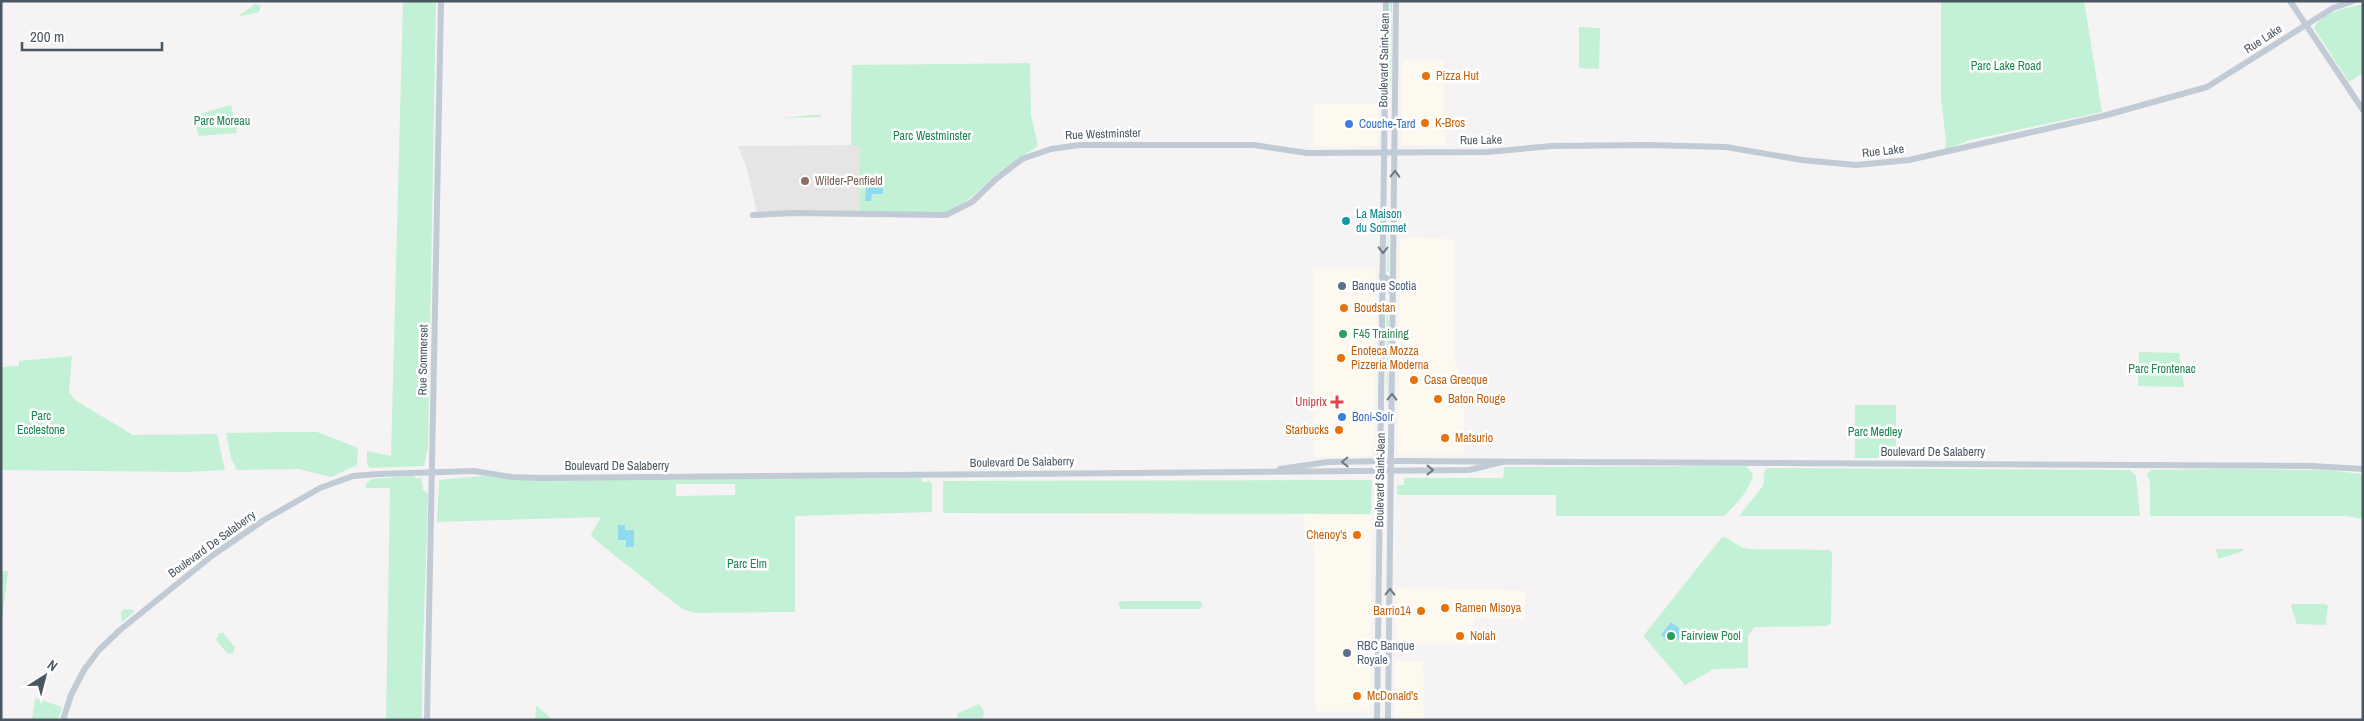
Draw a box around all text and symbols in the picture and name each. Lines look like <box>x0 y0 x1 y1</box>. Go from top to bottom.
street label: Boulevard Saint-Jean <box>1375 13 1393 107</box>
scale bar <box>22 20 162 52</box>
street label: Rue Lake <box>2241 21 2285 57</box>
text: 200 m <box>30 26 64 47</box>
park label: Parc Lake Road <box>1971 58 2041 74</box>
place label: Pizza Hut <box>1436 68 1479 84</box>
marker: Pizza Hut <box>1420 70 1432 82</box>
park label: Parc Moreau <box>194 113 250 129</box>
place label: K-Bros <box>1435 115 1465 131</box>
place label: Couche-Tard <box>1359 116 1416 132</box>
marker: K-Bros <box>1419 117 1431 129</box>
marker: Couche-Tard <box>1343 118 1355 130</box>
street label: Rue Westminster <box>1065 125 1142 143</box>
park label: Parc Westminster <box>893 128 972 144</box>
street label: Rue Lake <box>1460 132 1502 148</box>
street label: Rue Lake <box>1861 141 1905 161</box>
one-way arrow <box>1389 169 1400 177</box>
place label: Wilder-Penfield <box>815 173 883 189</box>
marker: Wilder-Penfield <box>799 175 811 187</box>
place label: La Maison du Sommet <box>1356 206 1407 236</box>
marker: La Maison du Sommet <box>1340 215 1352 227</box>
one-way arrow <box>1378 246 1388 254</box>
place label: Banque Scotia <box>1352 278 1417 294</box>
marker: Banque Scotia <box>1336 280 1348 292</box>
place label: Boudstan <box>1354 300 1396 316</box>
marker: Boudstan <box>1338 302 1350 314</box>
street label: Rue Sommerset <box>414 324 432 396</box>
place label: F45 Training <box>1353 326 1409 342</box>
marker: F45 Training <box>1337 328 1349 340</box>
place label: Enoteca Mozza Pizzeria Moderna <box>1351 343 1429 373</box>
marker: Enoteca Mozza Pizzeria Moderna <box>1335 352 1347 364</box>
park label: Parc Frontenac <box>2128 361 2196 377</box>
place label: Casa Grecque <box>1424 372 1487 388</box>
marker: Casa Grecque <box>1408 374 1420 386</box>
place label: Baton Rouge <box>1448 391 1505 407</box>
one-way arrow <box>1387 393 1397 400</box>
marker: Baton Rouge <box>1432 393 1444 405</box>
place label: Uniprix <box>1295 394 1327 410</box>
marker: Uniprix <box>1331 396 1343 408</box>
park label: Parc Ecclestone <box>17 408 65 438</box>
place label: Boni-Soir <box>1352 409 1394 425</box>
marker: Boni-Soir <box>1336 411 1348 423</box>
place label: Starbucks <box>1285 422 1329 438</box>
marker: Starbucks <box>1333 424 1345 436</box>
park label: Parc Medley <box>1848 424 1902 440</box>
place label: Matsurio <box>1455 430 1493 446</box>
marker: Matsurio <box>1439 432 1451 444</box>
street label: Boulevard Saint-Jean <box>1371 433 1389 527</box>
street label: Boulevard De Salaberry <box>1881 444 1985 460</box>
street label: Boulevard De Salaberry <box>970 453 1074 471</box>
one-way arrow <box>1341 457 1349 467</box>
street label: Boulevard De Salaberry <box>565 458 669 474</box>
one-way arrow <box>1426 465 1434 475</box>
street label: Boulevard De Salaberry <box>165 507 259 581</box>
place label: Chenoy's <box>1306 527 1347 543</box>
marker: Chenoy's <box>1351 529 1363 541</box>
park label: Parc Elm <box>727 556 767 572</box>
one-way arrow <box>1385 588 1395 596</box>
place label: Ramen Misoya <box>1455 600 1522 616</box>
marker: Ramen Misoya <box>1439 602 1451 614</box>
place label: Barrio14 <box>1373 603 1412 619</box>
marker: Barrio14 <box>1415 605 1427 617</box>
place label: Nolah <box>1470 628 1496 644</box>
place label: Fairview Pool <box>1681 628 1741 644</box>
marker: Nolah <box>1454 630 1466 642</box>
marker: Fairview Pool <box>1665 630 1677 642</box>
place label: RBC Banque Royale <box>1357 638 1414 668</box>
marker: RBC Banque Royale <box>1341 647 1353 659</box>
north arrow <box>20 651 70 701</box>
text: N <box>44 656 61 675</box>
place label: McDonald's <box>1367 688 1418 704</box>
marker: McDonald's <box>1351 690 1363 702</box>

